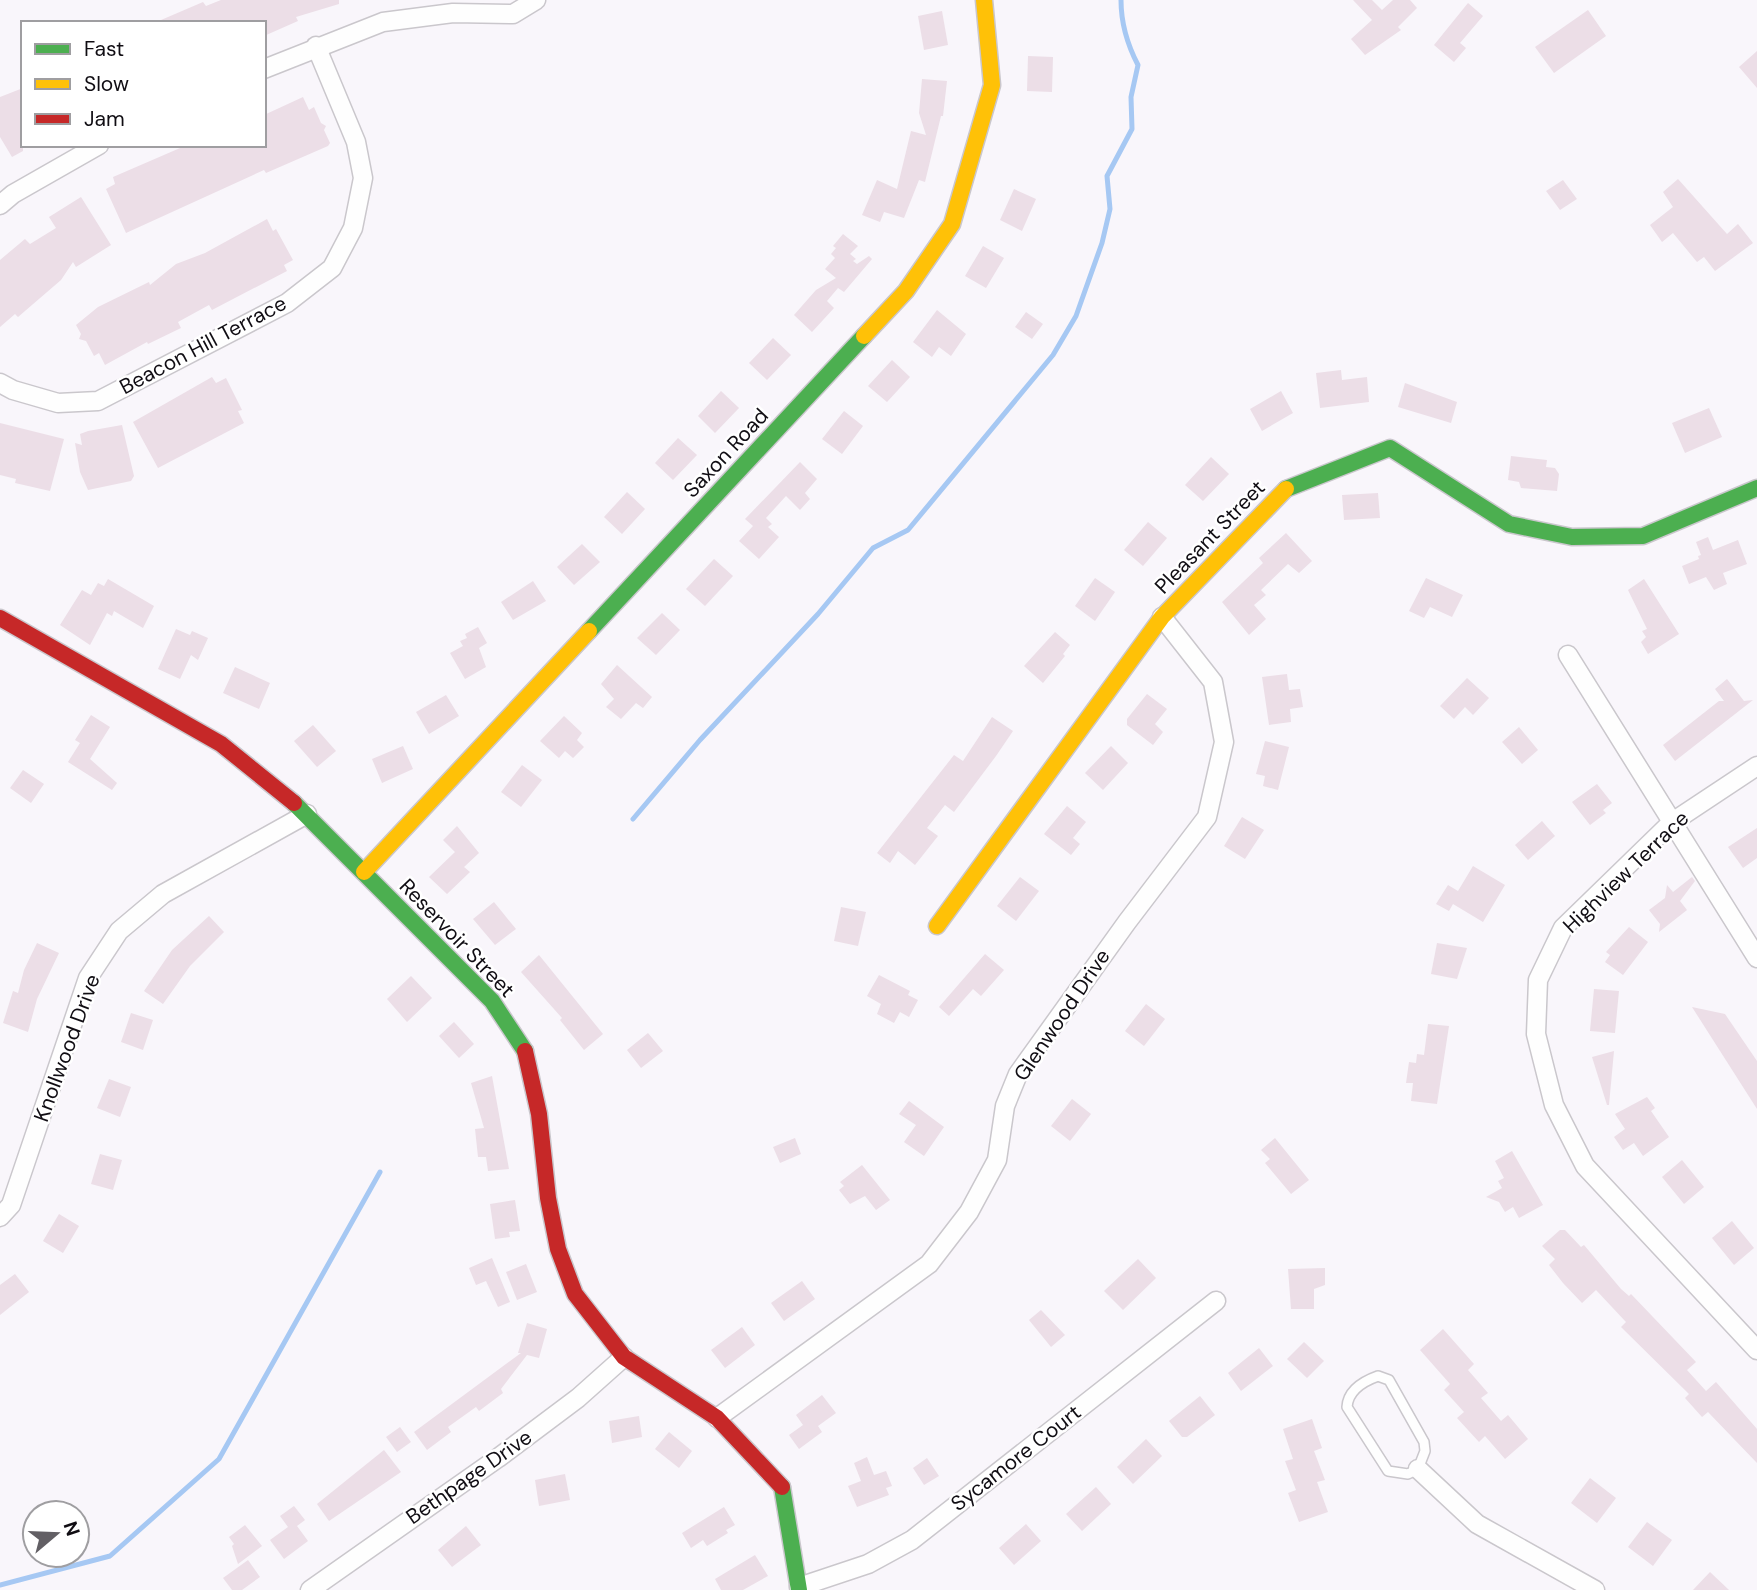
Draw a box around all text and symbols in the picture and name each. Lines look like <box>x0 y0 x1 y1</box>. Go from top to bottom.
legend <box>21 21 266 147</box>
text: Fast <box>84 35 124 63</box>
text: Slow <box>84 70 129 98</box>
text: Jam <box>84 105 125 133</box>
street label: Beacon Hill Terrace <box>115 289 291 401</box>
street label: Saxon Road <box>677 402 775 504</box>
street label: Pleasant Street <box>1149 474 1271 600</box>
street label: Highview Terrace <box>1557 805 1695 939</box>
street label: Reservoir Street <box>393 873 521 1003</box>
street label: Glenwood Drive <box>1007 943 1117 1086</box>
street label: Knollwood Drive <box>27 970 107 1126</box>
street label: Sycamore Court <box>945 1398 1087 1518</box>
street label: Bethpage Drive <box>400 1423 538 1531</box>
north arrow <box>21 1499 91 1569</box>
text: N <box>58 1518 86 1539</box>

